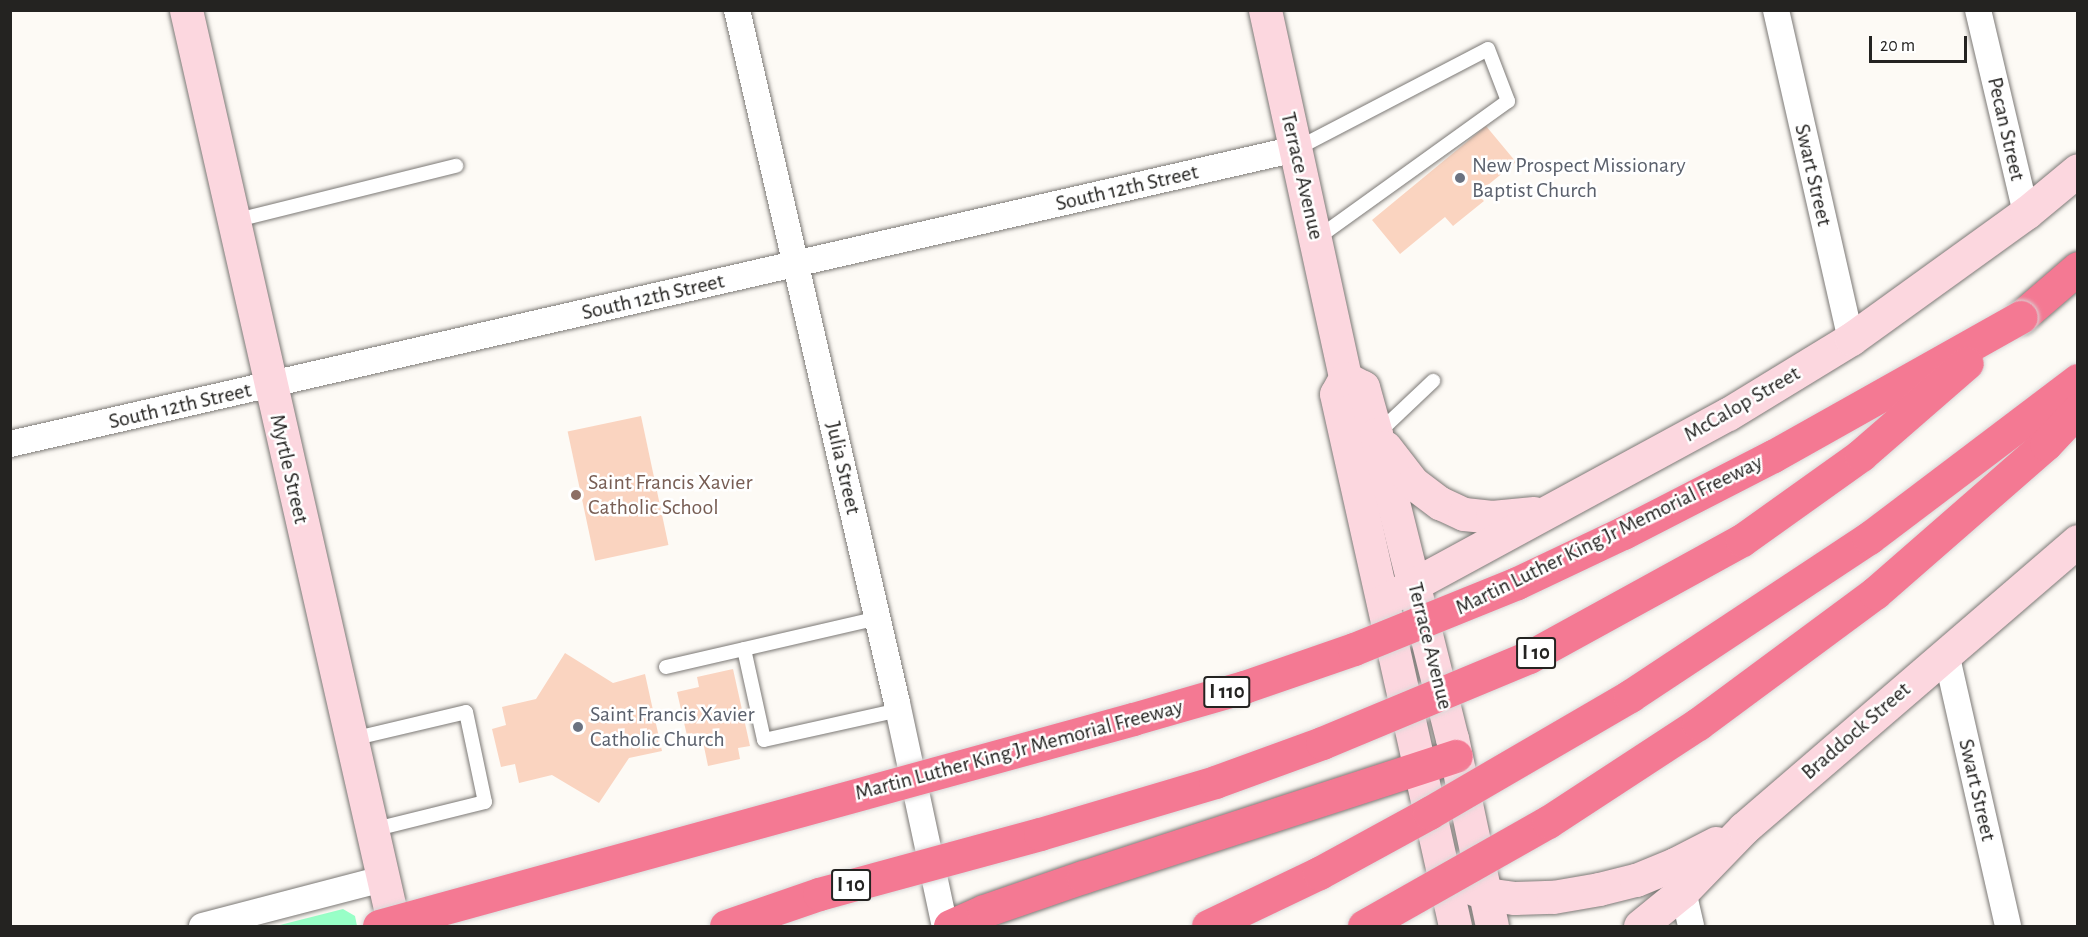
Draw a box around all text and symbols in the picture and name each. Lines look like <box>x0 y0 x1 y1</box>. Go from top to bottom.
scale bar <box>1872 24 1970 62</box>
text: 20 m <box>1880 37 1915 55</box>
street label: Pecan Street <box>1981 75 2031 183</box>
street label: Terrace Avenue <box>1275 110 1329 242</box>
street label: Swart Street <box>1788 121 1838 229</box>
place label: New Prospect Missionary Baptist Church <box>1472 152 1686 204</box>
street label: South 12th Street <box>1053 159 1201 217</box>
marker: New Prospect Missionary Baptist Church <box>1453 171 1467 185</box>
street label: South 12th Street <box>579 268 727 326</box>
street label: McCalop Street <box>1679 360 1805 448</box>
street label: South 12th Street <box>106 377 254 435</box>
street label: Myrtle Street <box>264 412 314 526</box>
street label: Julia Street <box>820 419 866 517</box>
street label: Martin Luther King Jr Memorial Freeway <box>1451 449 1767 621</box>
place label: Saint Francis Xavier Catholic School <box>588 469 753 520</box>
marker: Saint Francis Xavier Catholic School <box>569 488 583 502</box>
street label: Terrace Avenue <box>1401 580 1459 712</box>
road number: I 10 <box>1515 635 1557 671</box>
road number: I 110 <box>1203 674 1251 710</box>
street label: Braddock Street <box>1796 676 1916 786</box>
street label: Martin Luther King Jr Memorial Freeway <box>852 693 1186 807</box>
place label: Saint Francis Xavier Catholic Church <box>590 701 755 752</box>
marker: Saint Francis Xavier Catholic Church <box>571 720 585 734</box>
street label: Swart Street <box>1952 736 2002 844</box>
road number: I 10 <box>830 867 872 903</box>

